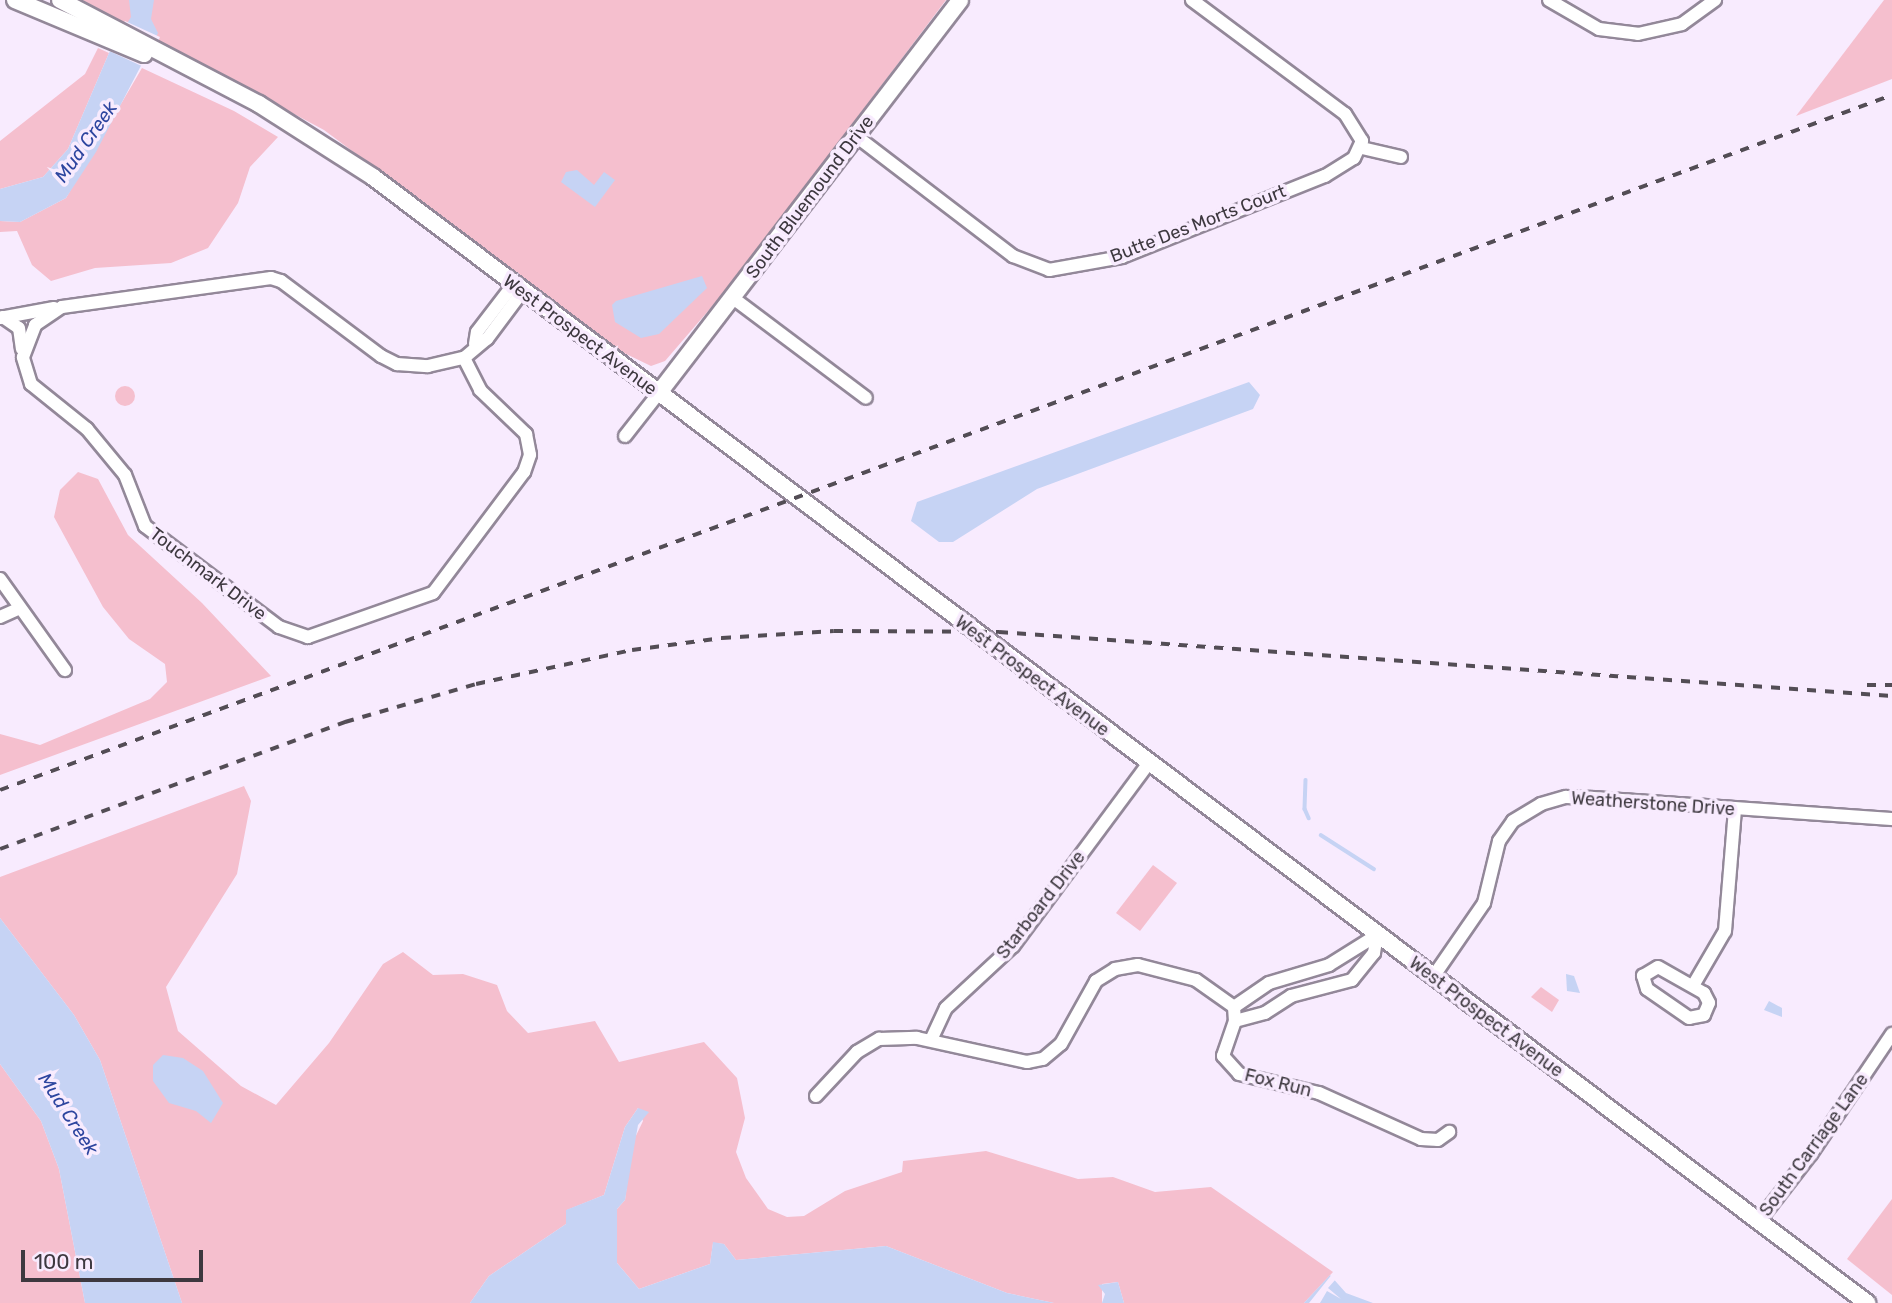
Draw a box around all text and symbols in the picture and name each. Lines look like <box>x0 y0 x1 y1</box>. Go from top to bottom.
water label: Mud Creek <box>50 97 122 187</box>
street label: South Bluemound Drive <box>742 111 878 283</box>
street label: Butte Des Morts Court <box>1107 180 1289 268</box>
street label: West Prospect Avenue <box>499 270 661 400</box>
street label: Touchmark Drive <box>145 523 271 625</box>
street label: West Prospect Avenue <box>951 611 1113 741</box>
street label: Weatherstone Drive <box>1570 788 1736 820</box>
street label: Starboard Drive <box>992 847 1090 963</box>
street label: West Prospect Avenue <box>1405 952 1567 1082</box>
street label: Fox Run <box>1242 1064 1314 1102</box>
water label: Mud Creek <box>33 1069 103 1159</box>
street label: South Carriage Lane <box>1755 1069 1873 1221</box>
scale bar <box>24 1236 206 1280</box>
text: 100 m <box>34 1249 93 1274</box>

